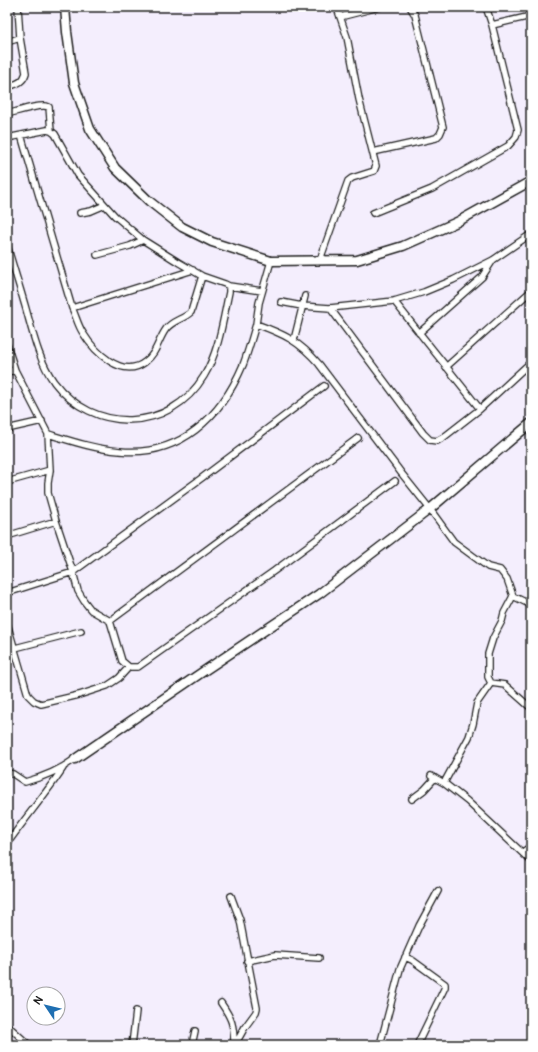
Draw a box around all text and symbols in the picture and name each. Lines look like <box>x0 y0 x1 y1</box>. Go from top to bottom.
north arrow <box>26 986 66 1026</box>
text: N <box>31 993 46 1007</box>

